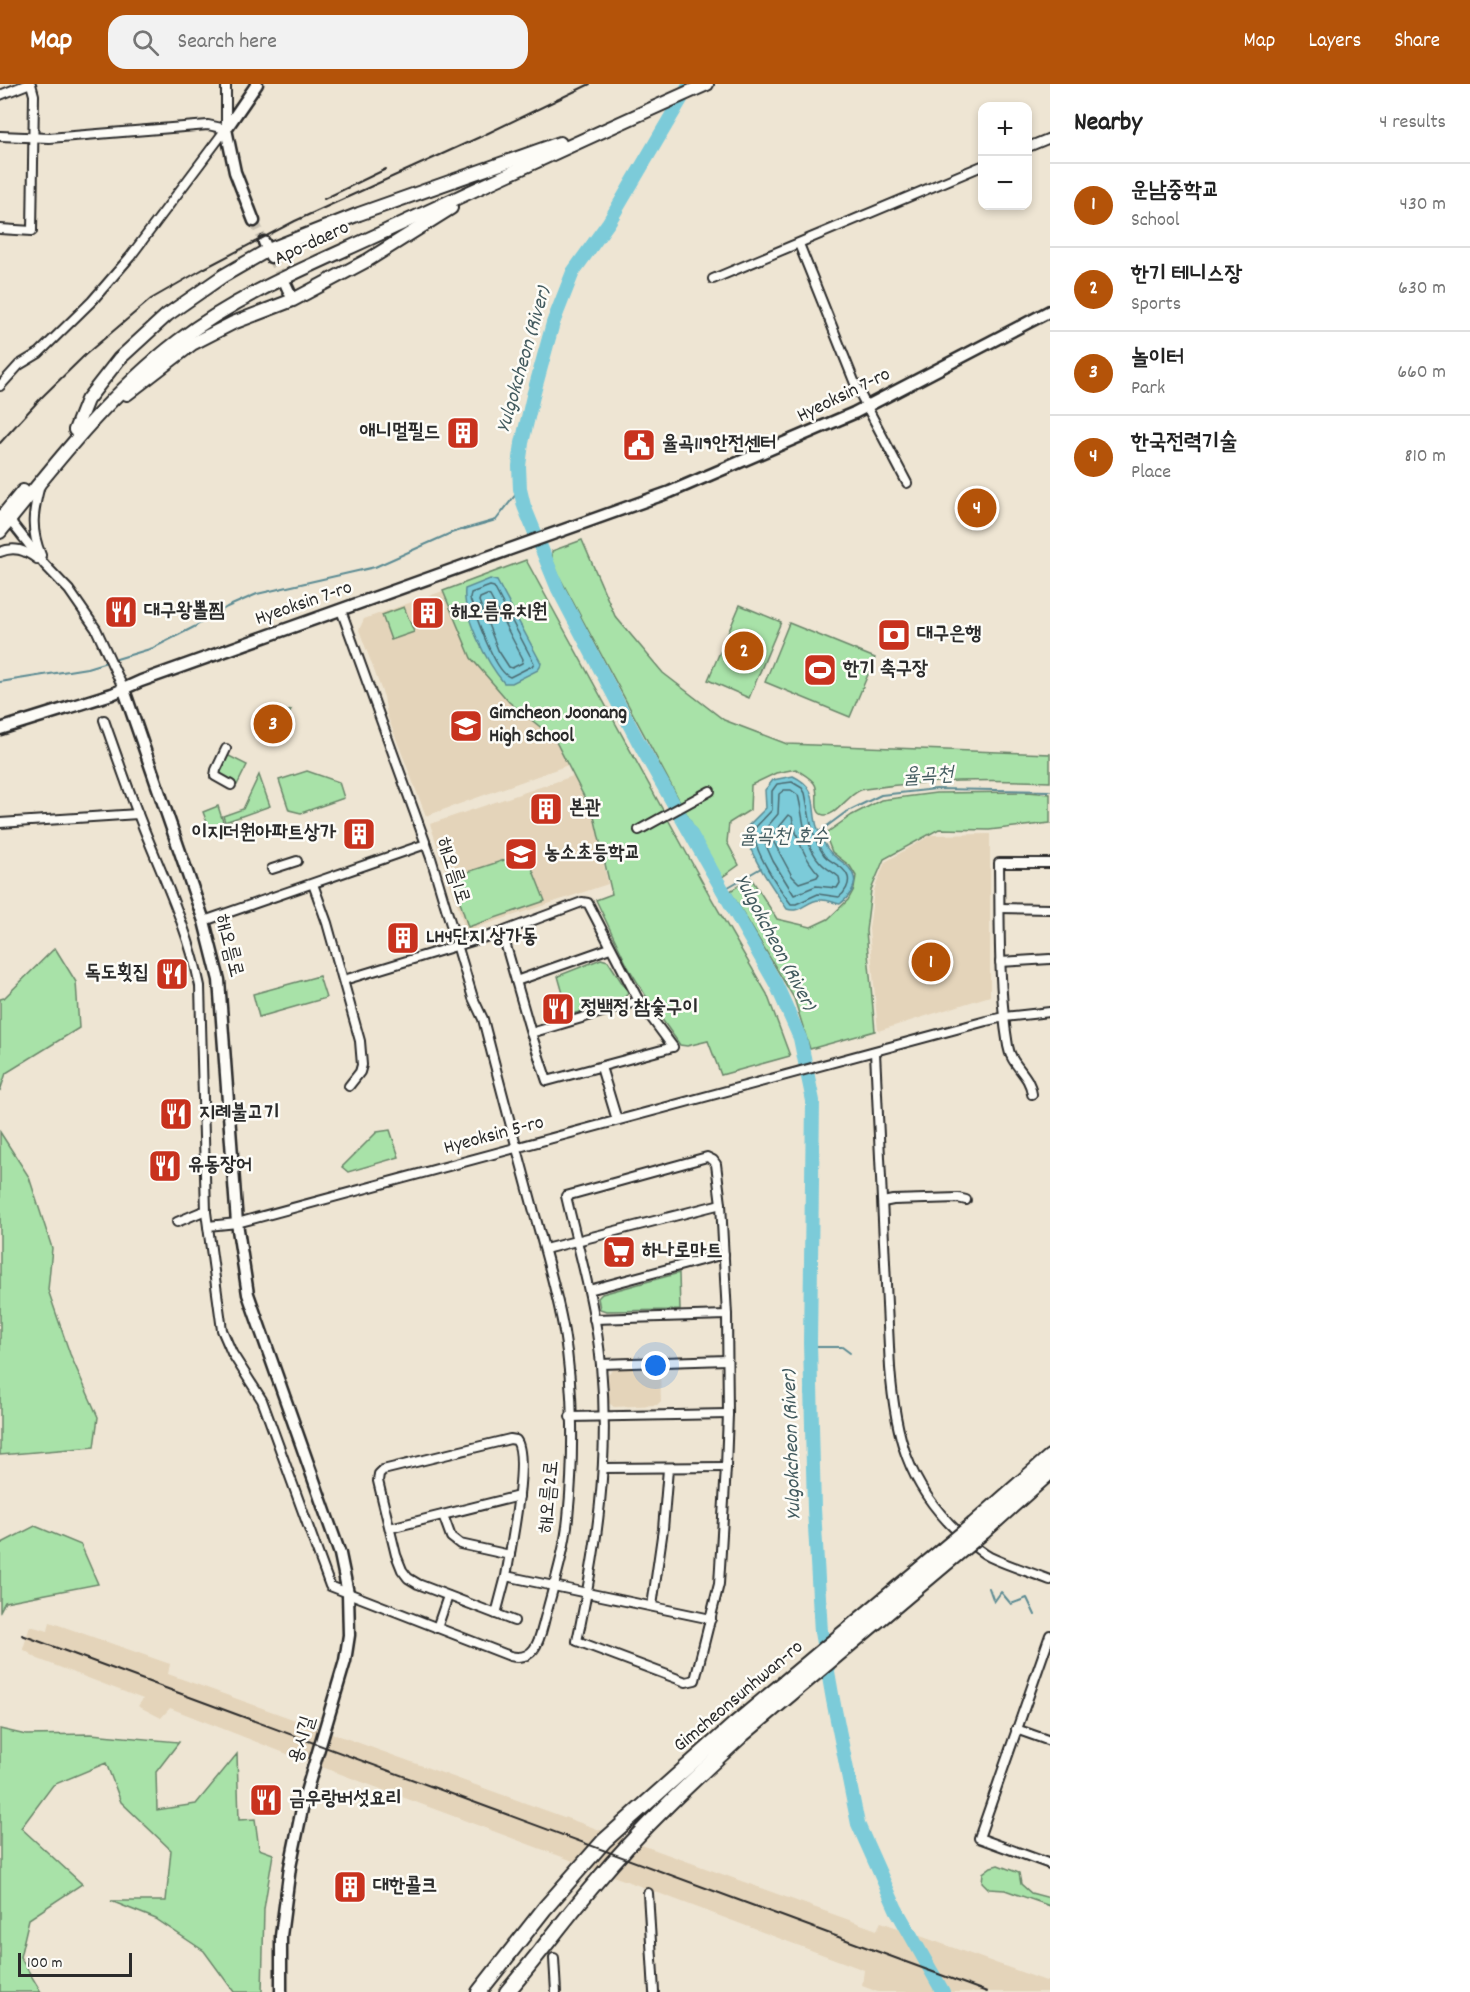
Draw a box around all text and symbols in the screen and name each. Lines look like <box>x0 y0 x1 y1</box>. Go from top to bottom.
search box <box>108 15 528 69</box>
text: Map <box>30 22 72 62</box>
icon: search <box>129 26 162 59</box>
text: Search here <box>177 27 277 58</box>
text: Map <box>1244 27 1275 57</box>
text: Layers <box>1308 27 1361 57</box>
text: Share <box>1394 27 1440 57</box>
map controls <box>978 102 1032 210</box>
button: + <box>978 102 1032 156</box>
text: Nearby <box>1074 105 1142 142</box>
text: 4 results <box>1379 109 1446 137</box>
button: − <box>978 156 1032 210</box>
text: 운남중학교 <box>1131 176 1220 207</box>
text: 1 <box>1091 191 1096 219</box>
text: 430 m <box>1400 191 1446 219</box>
text: School <box>1131 207 1180 235</box>
street label: Apo-daero <box>270 214 354 274</box>
text: 한기 테니스장 <box>1131 260 1242 291</box>
text: 2 <box>1089 275 1098 303</box>
text: 630 m <box>1398 275 1446 303</box>
water label: Yulgokcheon (River) <box>490 282 561 436</box>
text: Sports <box>1131 291 1181 319</box>
text: 놀이터 <box>1131 344 1184 375</box>
text: 3 <box>1089 359 1098 387</box>
text: 660 m <box>1397 359 1446 387</box>
street label: Hyeoksin 7-ro <box>792 361 896 431</box>
text: Park <box>1131 375 1165 403</box>
building icon: 애니멀필드 <box>445 415 481 451</box>
place label: 애니멀필드 <box>360 419 440 447</box>
public building icon: 율곡119안전센터 <box>621 427 657 463</box>
text: 한국전력기술 <box>1131 428 1237 459</box>
place label: 율곡119안전센터 <box>662 431 776 459</box>
text: 4 <box>1089 443 1098 471</box>
text: 810 m <box>1404 443 1446 471</box>
text: Place <box>1131 459 1171 487</box>
pin: 4 <box>958 486 996 530</box>
street label: Hyeoksin 7-ro <box>252 574 356 634</box>
restaurant icon: 대구왕뽈찜 <box>103 594 139 630</box>
building icon: 해오름유치원 <box>410 595 446 631</box>
place label: 대구왕뽈찜 <box>144 598 224 626</box>
place label: 해오름유치원 <box>451 599 548 627</box>
bank icon: 대구은행 <box>876 617 912 653</box>
place label: 대구은행 <box>917 621 981 649</box>
pin: 2 <box>724 628 764 674</box>
sports icon: 한기 축구장 <box>802 652 838 688</box>
place label: 한기 축구장 <box>842 656 928 684</box>
place label: Gimcheon Joonang High School <box>489 700 627 751</box>
pin: 3 <box>254 702 292 746</box>
school or university icon: Gimcheon Joonang High School <box>448 708 484 744</box>
water label: 율곡천 <box>902 761 956 793</box>
building icon: 본관 <box>528 791 564 827</box>
place label: 본관 <box>569 795 601 823</box>
building icon: 이지더원아파트상가 <box>341 816 377 852</box>
place label: 이지더원아파트상가 <box>191 820 337 848</box>
water label: 율곡천 호수 <box>739 823 829 853</box>
street label: 해오름1로 <box>428 834 476 908</box>
school or university icon: 농소초등학교 <box>503 836 539 872</box>
place label: 농소초등학교 <box>544 840 641 868</box>
water label: Yulgokcheon (River) <box>725 870 823 1018</box>
street label: 해오름로 <box>207 911 249 981</box>
building icon: LH4단지 상가동 <box>385 920 421 956</box>
place label: LH4단지 상가동 <box>426 924 538 952</box>
pin: 1 <box>912 940 950 984</box>
restaurant icon: 독도횟집 <box>154 956 190 992</box>
place label: 독도횟집 <box>85 960 149 988</box>
restaurant icon: 정백정 참숯구이 <box>540 991 576 1027</box>
place label: 정백정 참숯구이 <box>581 995 698 1023</box>
restaurant icon: 지례불고기 <box>158 1096 194 1132</box>
place label: 지례불고기 <box>199 1100 279 1128</box>
street label: Hyeoksin 5-ro <box>441 1109 547 1163</box>
restaurant icon: 유동장어 <box>147 1148 183 1184</box>
place label: 유동장어 <box>188 1152 252 1180</box>
supermarket icon: 하나로마트 <box>601 1234 637 1270</box>
place label: 하나로마트 <box>642 1238 722 1266</box>
your location <box>641 1351 670 1380</box>
water label: Yulgokcheon (River) <box>775 1368 811 1521</box>
street label: 해오름2로 <box>533 1459 567 1535</box>
street label: Gimcheonsunhwan-ro <box>668 1634 810 1760</box>
street label: 용시길 <box>283 1713 323 1767</box>
restaurant icon: 금우랑버섯요리 <box>248 1782 284 1818</box>
place label: 금우랑버섯요리 <box>289 1786 402 1814</box>
building icon: 대한콜크 <box>332 1869 368 1905</box>
place label: 대한콜크 <box>373 1873 437 1901</box>
scale bar <box>18 1950 132 1978</box>
text: 100 m <box>27 1952 63 1975</box>

